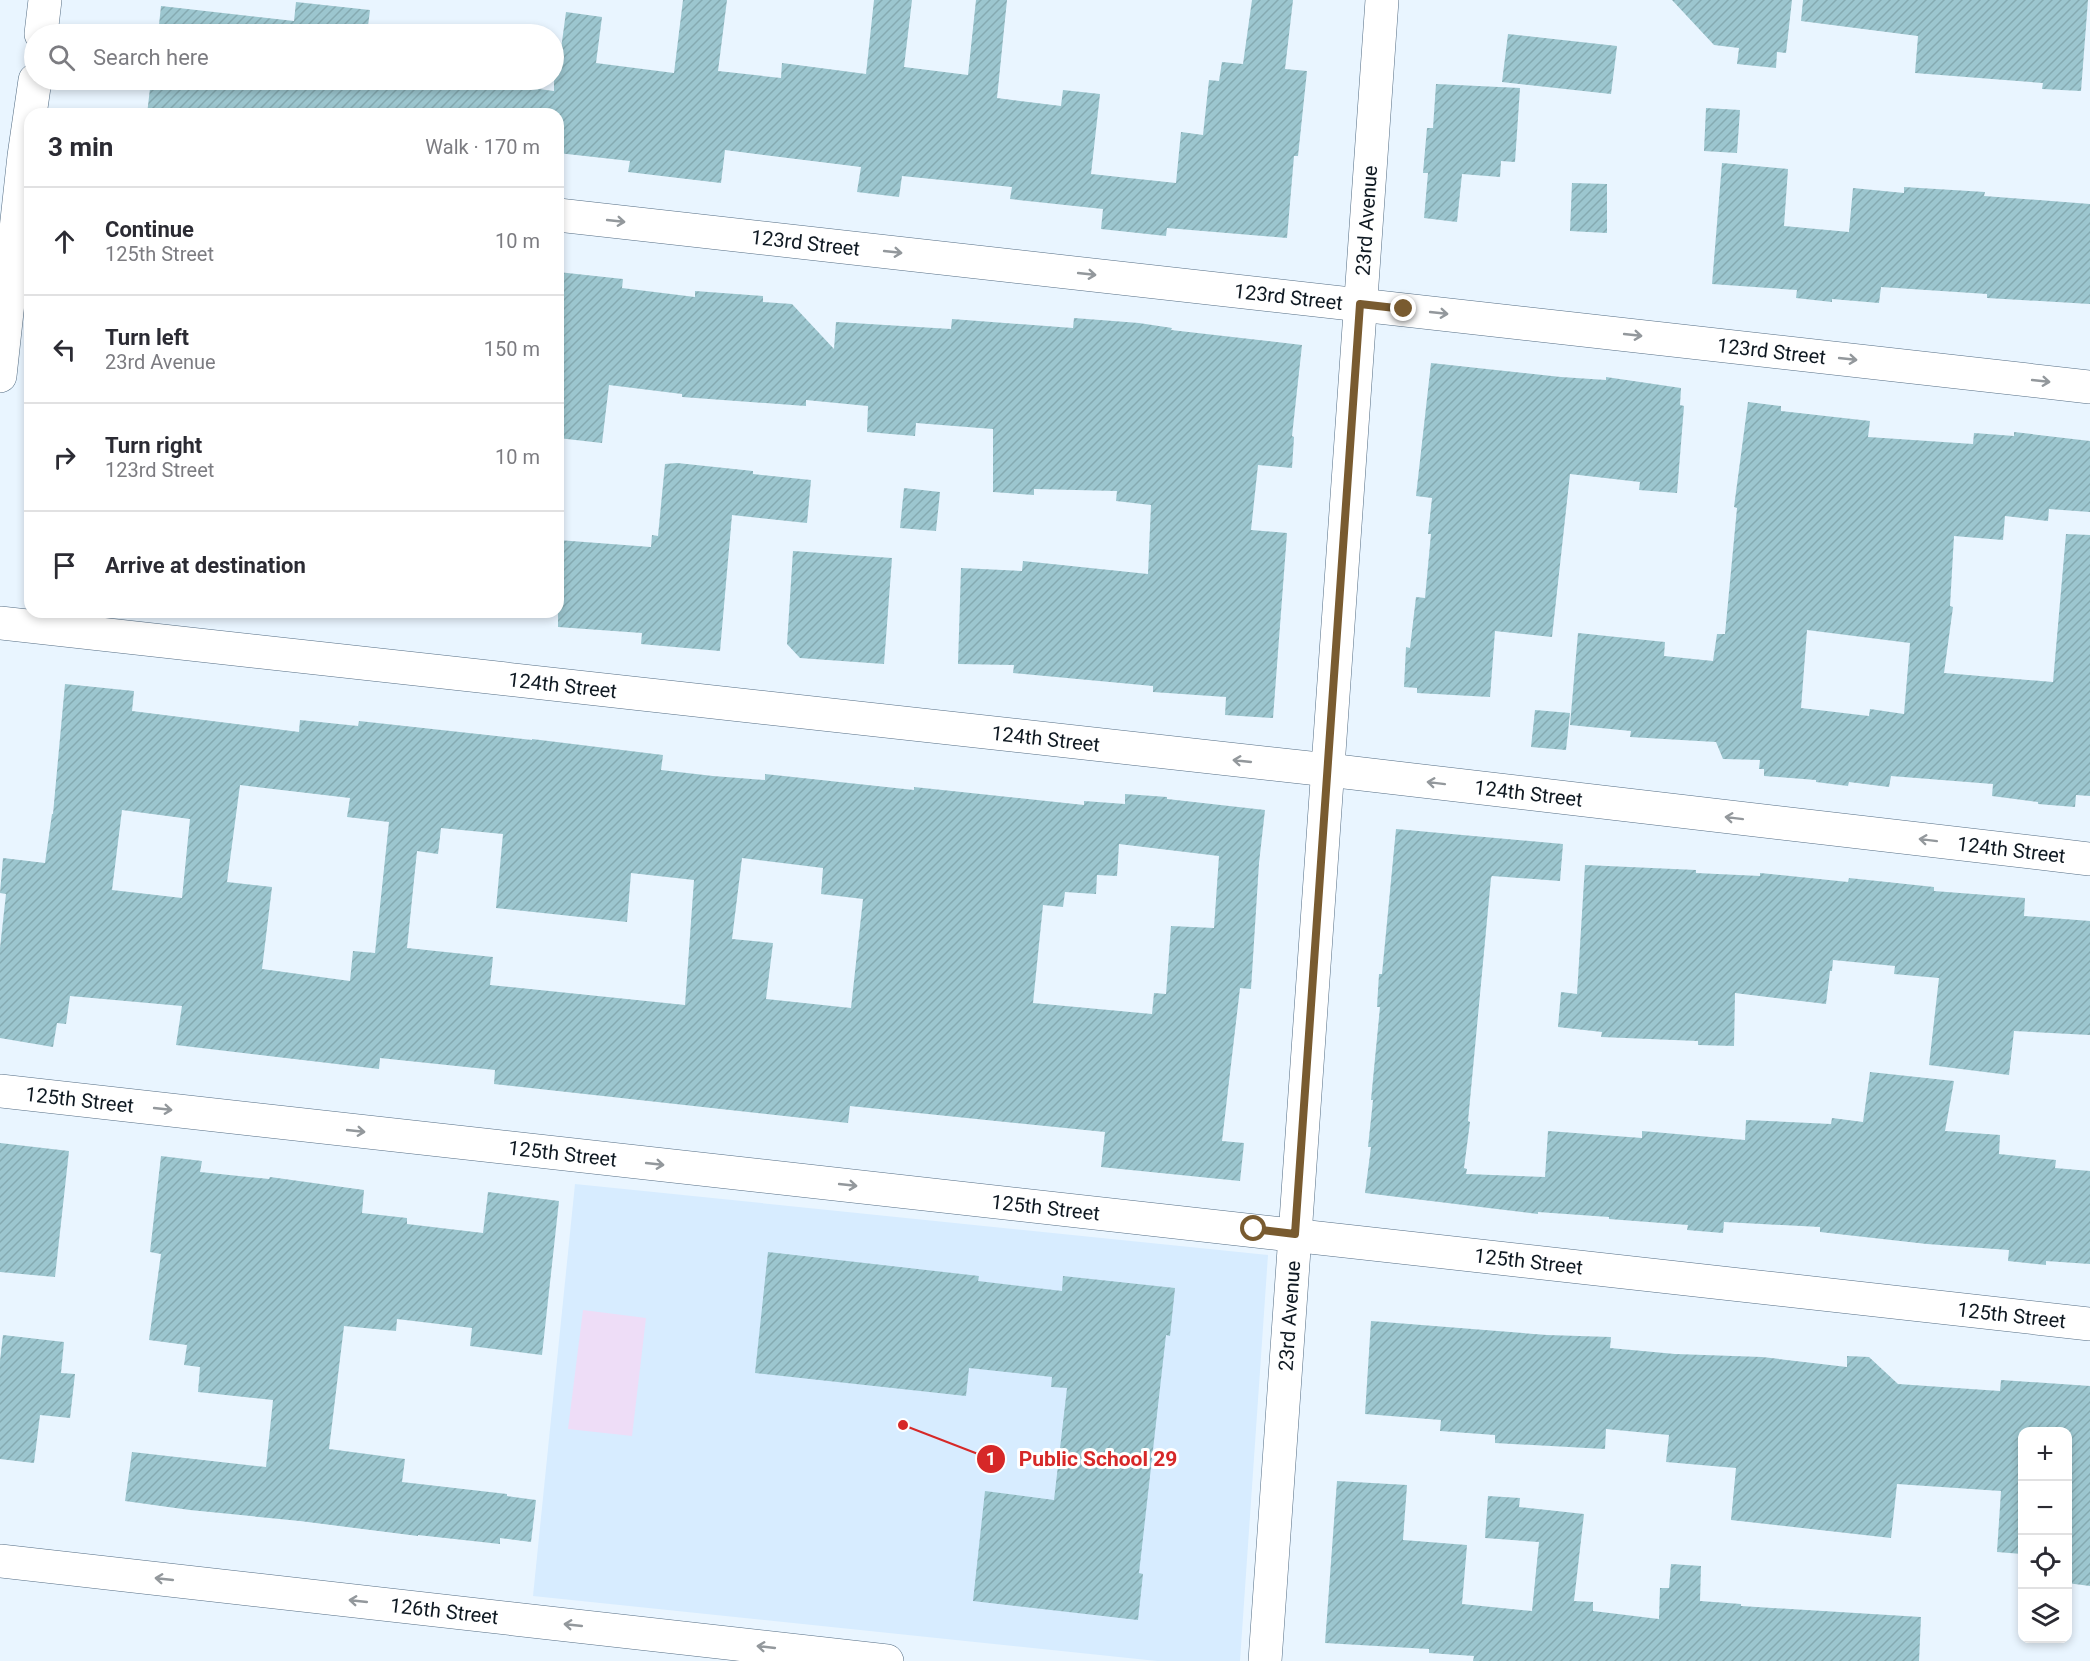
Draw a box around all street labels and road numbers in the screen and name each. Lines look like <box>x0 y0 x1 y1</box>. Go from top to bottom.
street label: 23rd Avenue <box>1351 164 1382 277</box>
street label: 123rd Street <box>750 225 861 261</box>
street label: 123rd Street <box>1233 279 1344 315</box>
street label: 123rd Street <box>1716 333 1827 369</box>
street label: 124th Street <box>507 667 618 703</box>
street label: 124th Street <box>990 721 1101 757</box>
street label: 124th Street <box>1473 775 1584 812</box>
street label: 124th Street <box>1956 832 2067 868</box>
street label: 125th Street <box>24 1082 135 1118</box>
street label: 125th Street <box>507 1136 618 1172</box>
street label: 125th Street <box>990 1190 1101 1226</box>
street label: 125th Street <box>1473 1243 1584 1279</box>
street label: 23rd Avenue <box>1273 1260 1305 1372</box>
street label: 125th Street <box>1956 1297 2067 1333</box>
street label: 126th Street <box>389 1593 500 1629</box>

